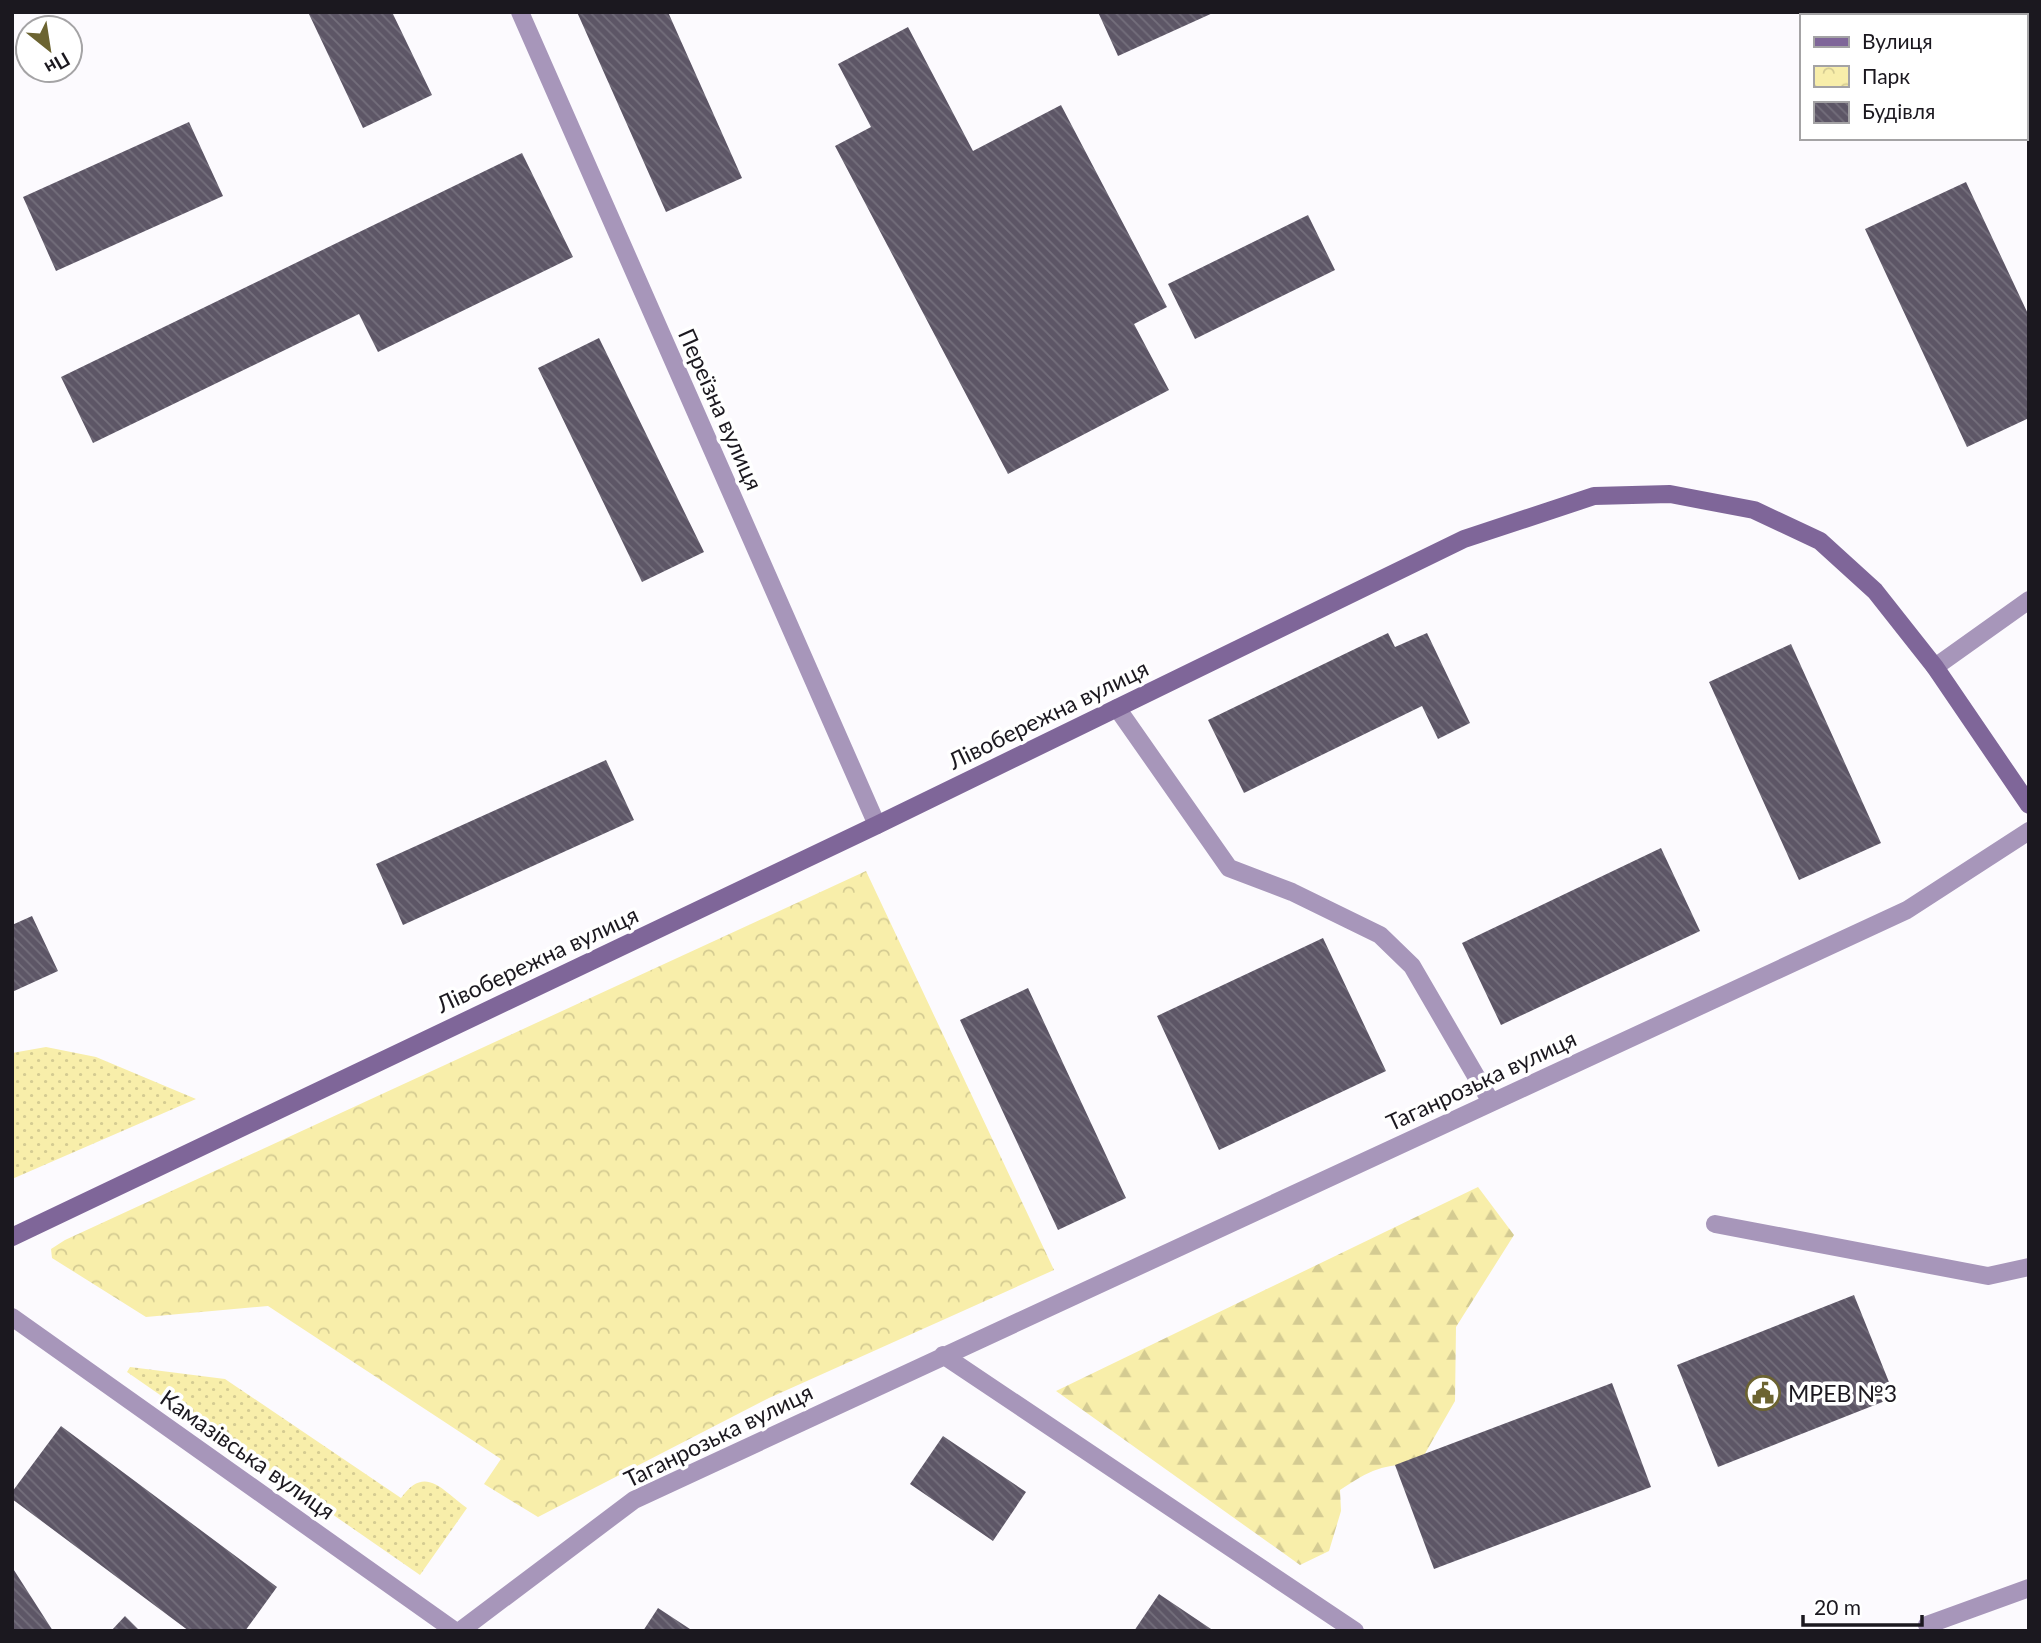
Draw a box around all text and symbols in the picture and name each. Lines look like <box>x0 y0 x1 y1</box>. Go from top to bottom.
north arrow <box>14 14 84 84</box>
legend <box>1800 14 2027 140</box>
text: Вулиця <box>1862 28 1933 53</box>
text: Пн <box>41 48 74 80</box>
text: Парк <box>1862 63 1910 88</box>
text: Будівля <box>1862 98 1935 123</box>
street label: Переїзна вулиця <box>673 324 769 494</box>
street label: Лівобережна вулиця <box>942 653 1153 775</box>
street label: Лівобережна вулиця <box>431 900 642 1018</box>
street label: Таганрозька вулиця <box>1382 1024 1580 1136</box>
public building icon: МРЕВ №3 <box>1744 1374 1782 1412</box>
street label: Таганрозька вулиця <box>619 1377 817 1493</box>
place label: МРЕВ №3 <box>1788 1379 1897 1407</box>
street label: Камазівська вулиця <box>155 1383 341 1525</box>
scale bar <box>1803 1584 1922 1628</box>
text: 20 m <box>1814 1594 1861 1619</box>

